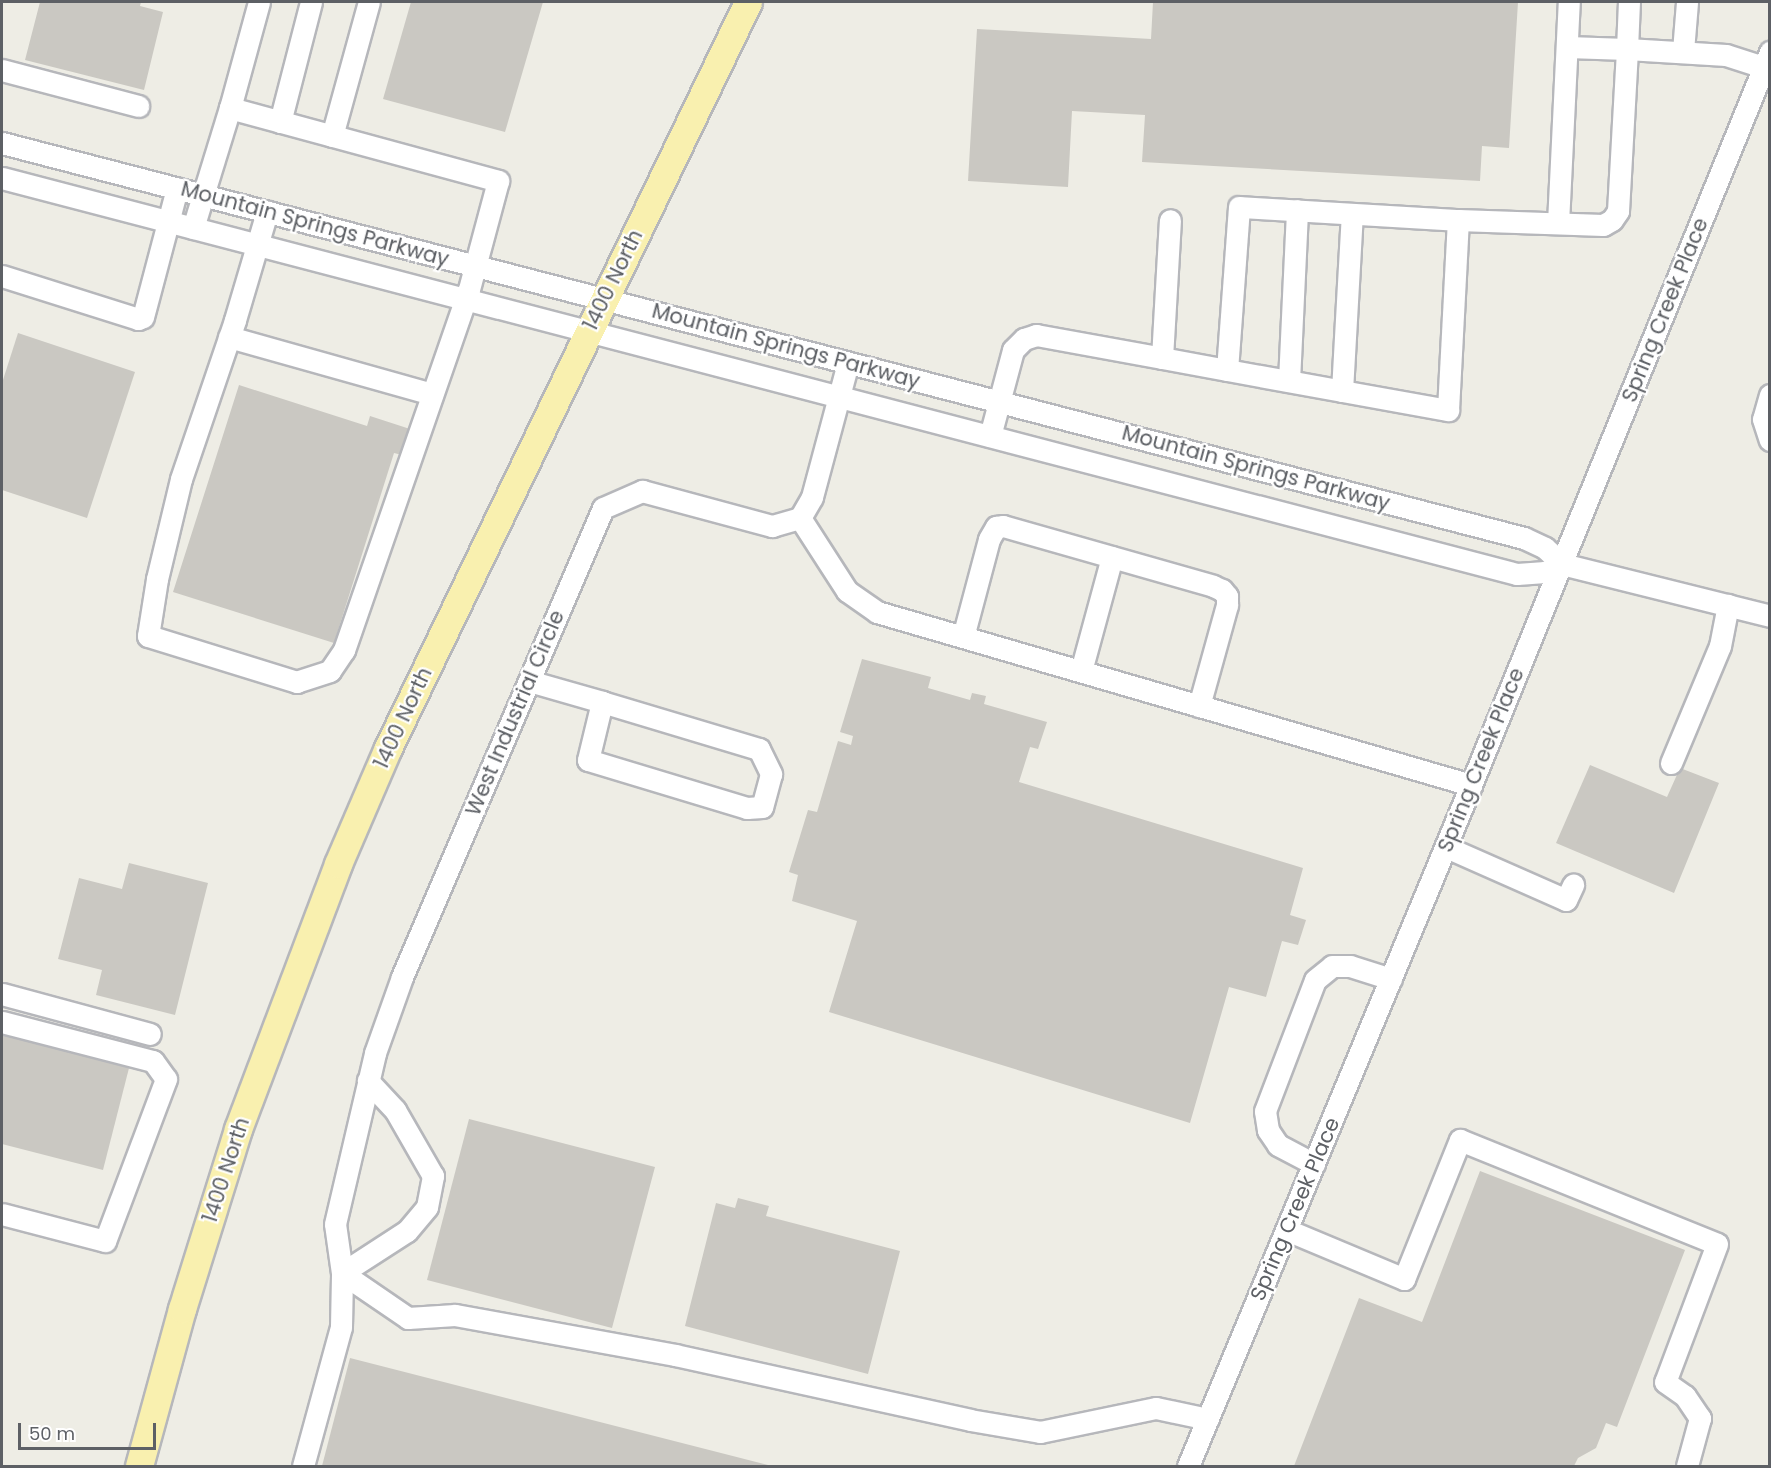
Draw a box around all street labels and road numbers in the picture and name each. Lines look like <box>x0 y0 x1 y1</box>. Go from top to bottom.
street label: Mountain Springs Parkway <box>178 176 452 272</box>
street label: Spring Creek Place <box>1617 214 1713 406</box>
street label: 1400 North <box>578 225 648 335</box>
street label: Mountain Springs Parkway <box>649 298 923 394</box>
street label: Mountain Springs Parkway <box>1119 420 1393 516</box>
street label: West Industrial Circle <box>460 607 570 819</box>
street label: 1400 North <box>369 663 437 773</box>
street label: Spring Creek Place <box>1433 664 1529 856</box>
street label: 1400 North <box>197 1114 255 1226</box>
street label: Spring Creek Place <box>1245 1114 1345 1304</box>

